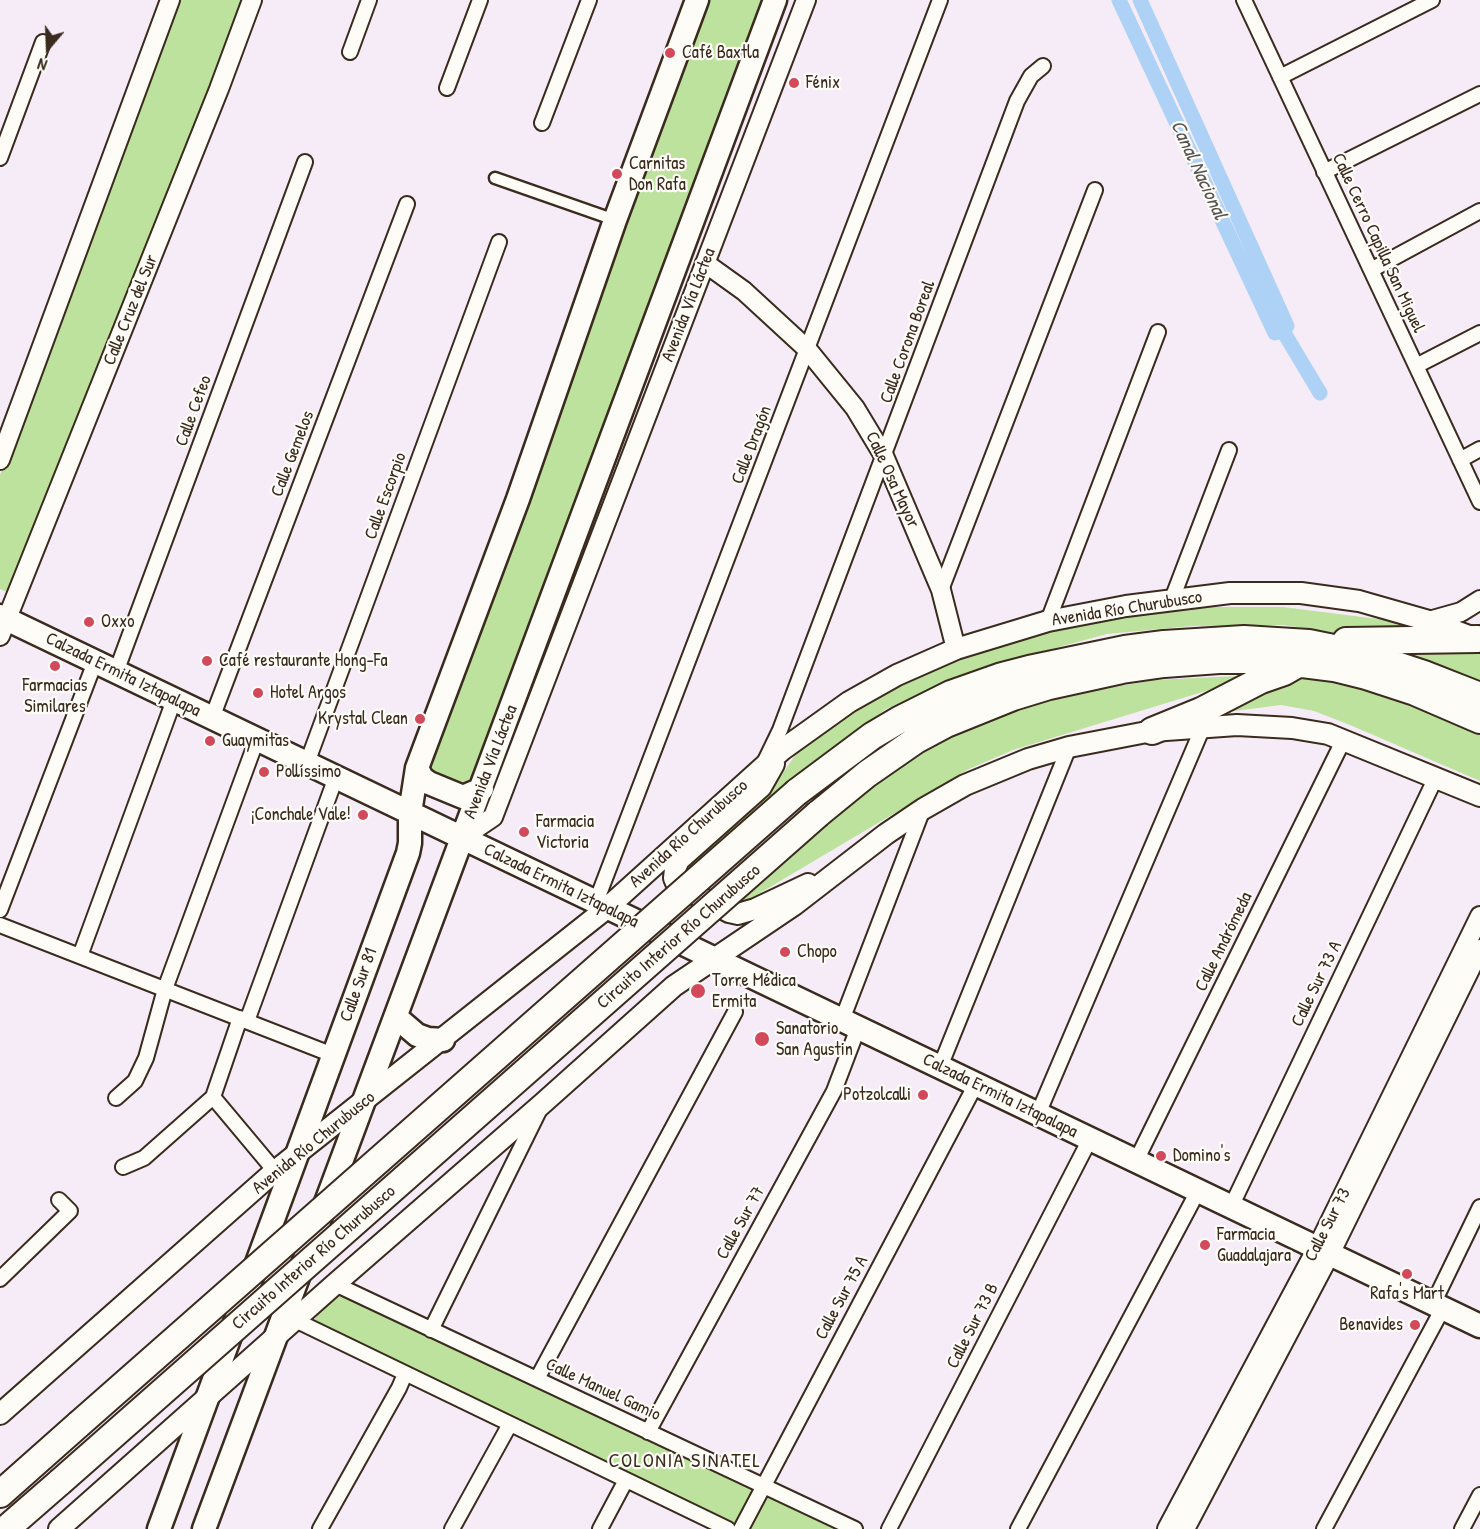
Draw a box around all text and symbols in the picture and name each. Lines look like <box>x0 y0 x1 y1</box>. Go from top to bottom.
north arrow <box>18 18 78 78</box>
place label: Café Baxtla <box>682 42 759 64</box>
marker: Café Baxtla <box>663 46 677 60</box>
text: N <box>35 53 50 77</box>
place label: Fénix <box>806 72 840 94</box>
marker: Fénix <box>787 76 801 90</box>
water label: Canal Nacional <box>1165 117 1231 223</box>
street label: Calle Cerro Capilla San Miguel <box>1327 150 1429 336</box>
place label: Carnitas Don Rafa <box>629 153 686 195</box>
marker: Carnitas Don Rafa <box>610 167 624 181</box>
street label: Avenida Vía Láctea <box>657 245 721 365</box>
street label: Calle Cruz del Sur <box>99 252 163 368</box>
street label: Calle Corona Boreal <box>876 278 940 406</box>
street label: Calle Cefeo <box>171 373 217 449</box>
street label: Calle Dragón <box>727 403 777 487</box>
street label: Calle Gemelos <box>267 408 319 500</box>
street label: Calle Osa Mayor <box>860 428 924 532</box>
street label: Calle Escorpio <box>360 450 412 542</box>
street label: Avenida Río Churubusco <box>1050 586 1204 632</box>
place label: Oxxo <box>101 611 134 633</box>
marker: Oxxo <box>82 615 96 629</box>
street label: Calzada Ermita Iztapalapa <box>42 628 204 722</box>
place label: Café restaurante Hong-Fa <box>219 650 388 672</box>
marker: Café restaurante Hong-Fa <box>200 654 214 668</box>
marker: Farmacias Similares <box>48 659 62 673</box>
place label: Farmacias Similares <box>22 675 88 718</box>
place label: Hotel Argos <box>270 682 346 704</box>
marker: Hotel Argos <box>251 686 265 700</box>
street label: Avenida Vía Láctea <box>459 702 523 822</box>
place label: Krystal Clean <box>318 708 408 730</box>
marker: Krystal Clean <box>413 712 427 726</box>
place label: Guaymitas <box>222 730 289 752</box>
marker: Guaymitas <box>203 734 217 748</box>
place label: Pollíssimo <box>276 761 341 783</box>
marker: Pollíssimo <box>257 765 271 779</box>
street label: Avenida Río Churubusco <box>625 775 753 893</box>
place label: ¡Conchale Vale! <box>251 804 351 826</box>
marker: ¡Conchale Vale! <box>356 808 370 822</box>
place label: Farmacia Victoria <box>536 811 594 854</box>
marker: Farmacia Victoria <box>517 825 531 839</box>
street label: Calzada Ermita Iztapalapa <box>480 839 642 933</box>
street label: Circuito Interior Río Churubusco <box>593 860 765 1014</box>
street label: Calle Andrómeda <box>1191 889 1257 995</box>
street label: Calle Sur 73 A <box>1287 938 1347 1030</box>
place label: Chopo <box>797 941 837 963</box>
street label: Calle Sur 81 <box>336 945 382 1025</box>
marker: Chopo <box>778 945 792 959</box>
place label: Torre Médica Ermita <box>712 970 796 1012</box>
marker: Torre Médica Ermita <box>689 982 707 1000</box>
place label: Sanatorio San Agustin <box>776 1018 853 1060</box>
marker: Sanatorio San Agustin <box>753 1030 771 1048</box>
street label: Calzada Ermita Iztapalapa <box>919 1049 1081 1143</box>
place label: Potzolcalli <box>843 1084 911 1106</box>
street label: Avenida Río Churubusco <box>248 1087 380 1199</box>
marker: Potzolcalli <box>916 1088 930 1102</box>
place label: Domino's <box>1173 1145 1230 1167</box>
marker: Domino's <box>1154 1149 1168 1163</box>
street label: Circuito Interior Río Churubusco <box>228 1181 400 1335</box>
street label: Calle Sur 77 <box>712 1183 770 1263</box>
street label: Calle Sur 73 <box>1300 1185 1356 1265</box>
place label: Farmacia Guadalajara <box>1217 1224 1291 1266</box>
marker: Farmacia Guadalajara <box>1198 1238 1212 1252</box>
street label: Calle Sur 75 A <box>811 1252 873 1344</box>
marker: Rafa's Mart <box>1400 1267 1414 1281</box>
street label: Calle Sur 73 B <box>942 1280 1004 1372</box>
place label: Rafa's Mart <box>1370 1283 1444 1305</box>
place label: Benavides <box>1339 1314 1403 1336</box>
marker: Benavides <box>1408 1318 1422 1332</box>
street label: Calle Manuel Gamio <box>542 1354 664 1426</box>
district label: COLONIA SINATEL <box>609 1450 761 1474</box>

